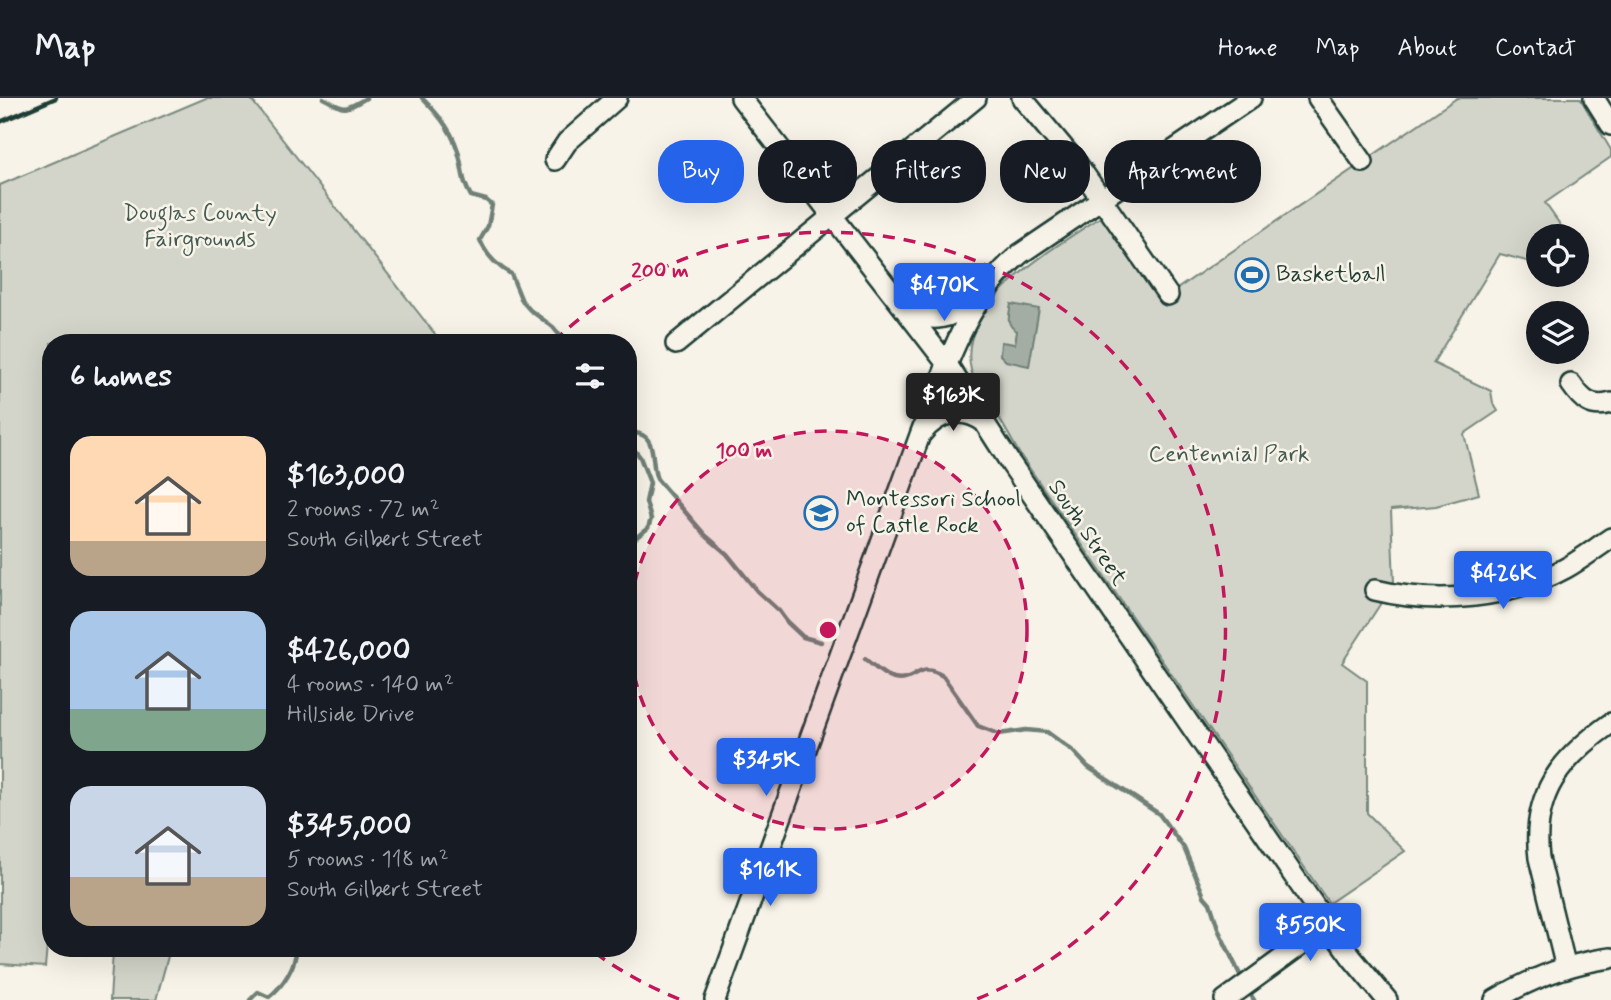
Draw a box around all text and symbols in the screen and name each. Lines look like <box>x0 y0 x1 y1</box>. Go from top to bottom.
text: Map <box>35 26 95 70</box>
text: Home <box>1218 33 1278 64</box>
text: Map <box>1316 33 1360 64</box>
text: About <box>1398 33 1457 64</box>
text: Contact <box>1495 33 1576 64</box>
chip: Buy <box>658 140 744 203</box>
chip: Rent <box>758 140 857 203</box>
chip: Filters <box>871 140 986 203</box>
chip: New <box>1000 140 1090 203</box>
chip: Apartment <box>1104 140 1261 203</box>
park label: Douglas County Fairgrounds <box>123 199 277 257</box>
map controls <box>1526 224 1589 364</box>
button: locate <box>1526 224 1589 287</box>
sports icon: Basketball <box>1233 256 1271 294</box>
text: 200 m <box>631 257 689 285</box>
place label: Basketball <box>1276 260 1386 290</box>
pin: $470K <box>895 264 993 323</box>
text: $470K <box>910 271 978 301</box>
button: layers <box>1526 301 1589 364</box>
text: 6 homes <box>70 357 172 396</box>
icon: filters <box>571 357 609 395</box>
pin: $163K <box>904 374 1002 433</box>
text: $163K <box>922 381 984 411</box>
text: 100 m <box>716 437 772 465</box>
park label: Centennial Park <box>1149 440 1309 470</box>
text: $163,000 <box>287 456 405 495</box>
icon: home <box>126 464 210 548</box>
street label: South Street <box>1040 474 1134 592</box>
place label: Montessori School of Castle Rock <box>846 485 1021 541</box>
school or university icon: Montessori School of Castle Rock <box>802 494 840 532</box>
text: 2 rooms · 72 m² <box>287 495 440 525</box>
text: South Gilbert Street <box>287 525 483 555</box>
pin: $426K <box>1454 552 1552 611</box>
text: $426K <box>1470 559 1536 589</box>
centre of rings <box>816 618 840 642</box>
text: $426,000 <box>287 631 411 670</box>
icon: home <box>126 639 210 723</box>
text: 4 rooms · 140 m² <box>287 670 454 700</box>
text: Hillside Drive <box>287 700 415 730</box>
pin: $345K <box>717 738 815 798</box>
text: $345K <box>733 746 799 776</box>
text: $345,000 <box>287 806 412 845</box>
icon: home <box>126 814 210 898</box>
text: 5 rooms · 118 m² <box>287 845 449 875</box>
pin: $161K <box>721 848 819 908</box>
text: $161K <box>739 856 801 886</box>
text: South Gilbert Street <box>287 875 483 905</box>
pin: $550K <box>1261 904 1359 963</box>
text: $550K <box>1275 911 1345 941</box>

